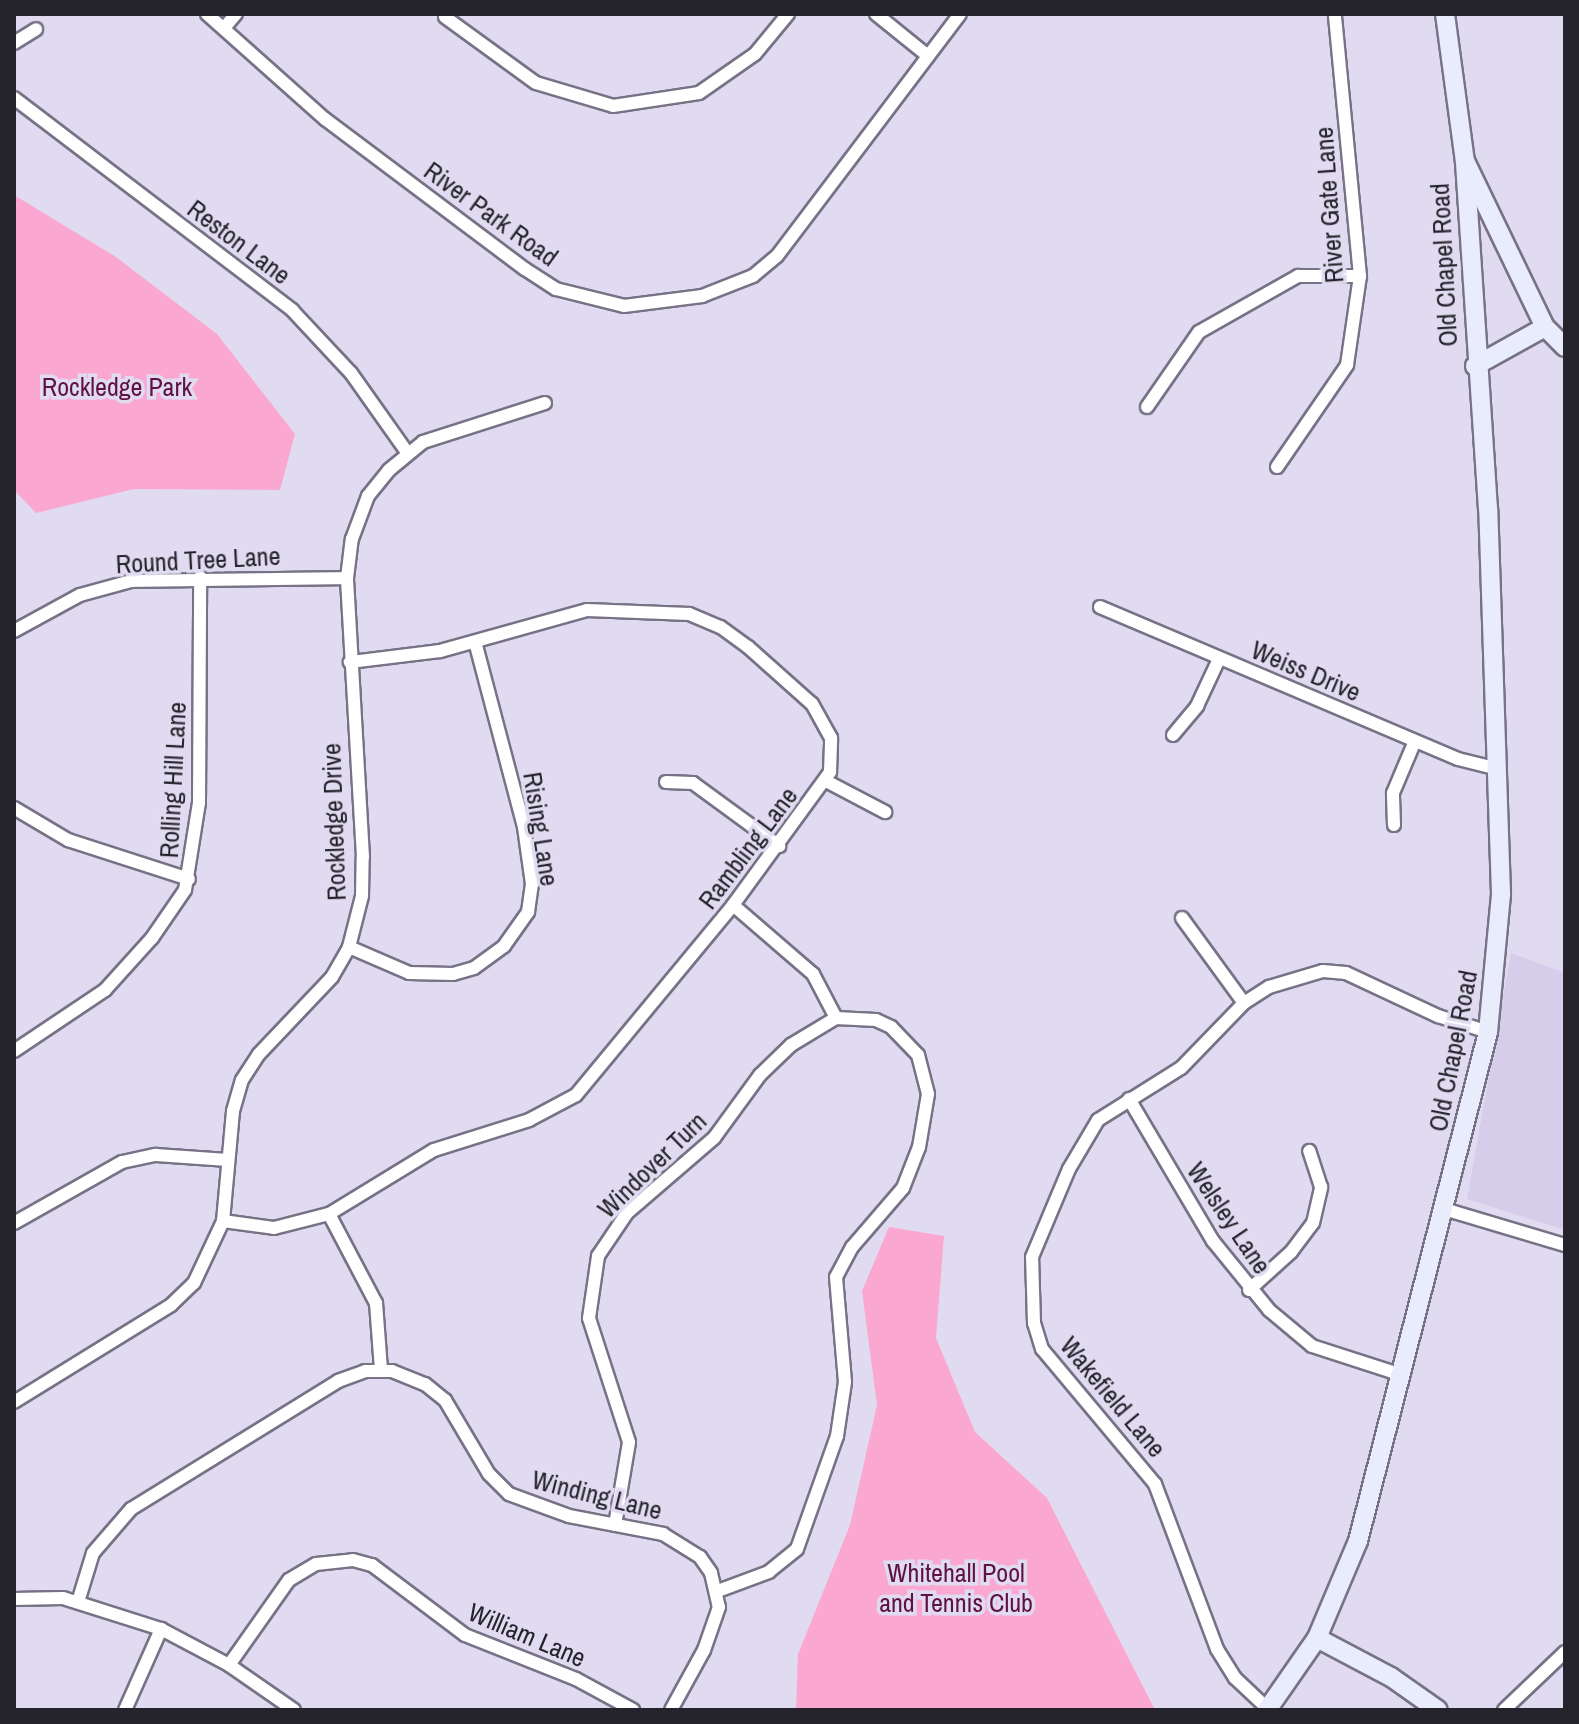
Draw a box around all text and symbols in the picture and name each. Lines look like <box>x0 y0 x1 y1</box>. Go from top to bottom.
street label: River Gate Lane <box>1308 126 1350 284</box>
street label: River Park Road <box>418 155 564 273</box>
street label: Old Chapel Road <box>1424 183 1464 347</box>
street label: Reston Lane <box>181 193 297 291</box>
park label: Rockledge Park <box>42 371 192 403</box>
street label: Round Tree Lane <box>115 540 281 580</box>
street label: Weiss Drive <box>1247 634 1365 708</box>
street label: Rolling Hill Lane <box>153 701 193 859</box>
street label: Rockledge Drive <box>316 743 352 901</box>
street label: Rising Lane <box>517 770 565 888</box>
street label: Rambling Lane <box>692 781 804 915</box>
street label: Old Chapel Road <box>1422 968 1484 1134</box>
street label: Windover Turn <box>591 1105 713 1225</box>
street label: Welsley Lane <box>1180 1156 1278 1280</box>
street label: Wakefield Lane <box>1054 1331 1172 1463</box>
street label: Winding Lane <box>529 1464 665 1526</box>
park label: Whitehall Pool and Tennis Club <box>879 1557 1033 1618</box>
street label: William Lane <box>464 1596 590 1674</box>

